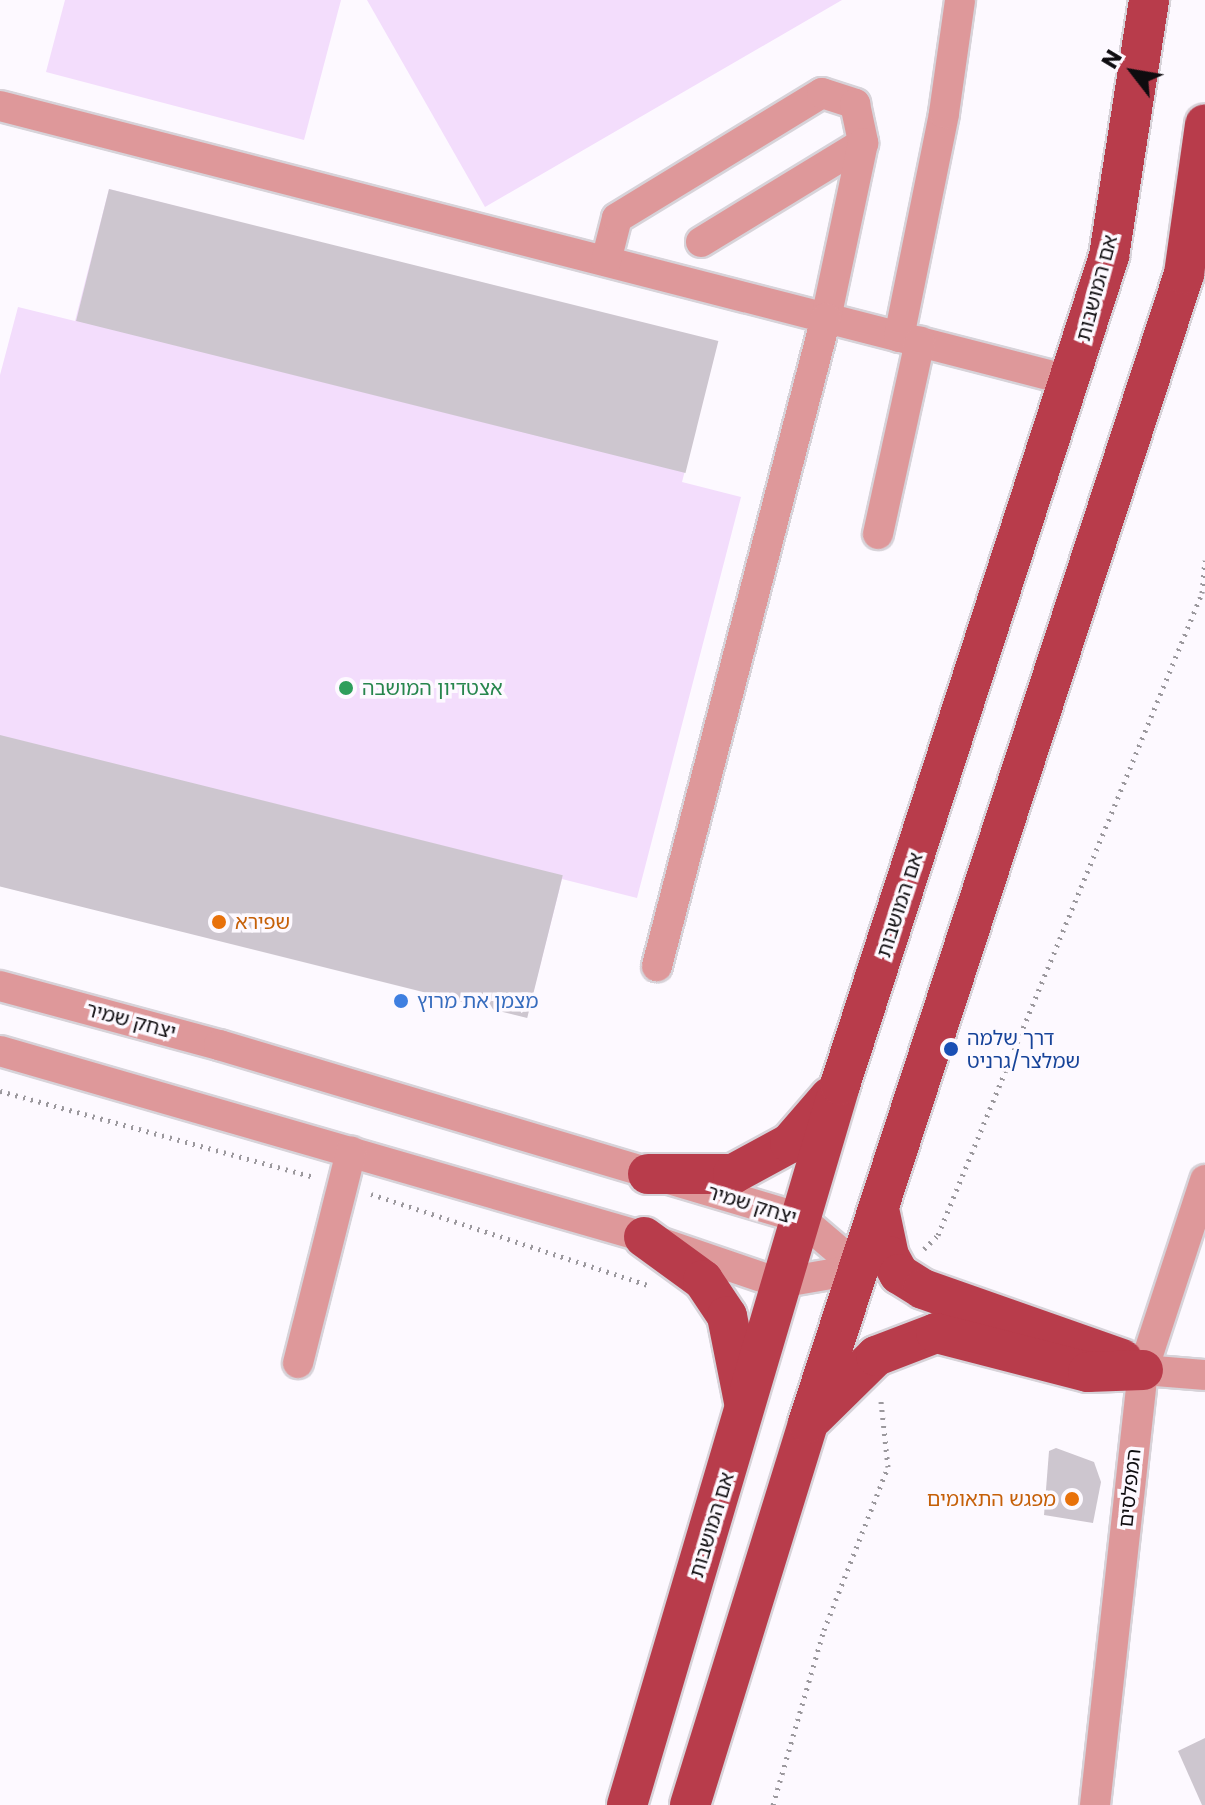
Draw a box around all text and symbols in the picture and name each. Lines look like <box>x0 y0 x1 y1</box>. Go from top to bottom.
north arrow <box>1093 32 1173 112</box>
text: N <box>1094 44 1130 74</box>
street label: אם המושבות <box>1071 232 1123 344</box>
place label: אצטדיון המושבה <box>362 676 503 700</box>
marker: אצטדיון המושבה <box>337 679 355 697</box>
street label: אם המושבות <box>872 850 928 960</box>
place label: שפירא <box>235 910 290 934</box>
marker: שפירא <box>210 913 228 931</box>
place label: מצמן את מרוץ <box>417 989 538 1013</box>
marker: מצמן את מרוץ <box>392 992 410 1010</box>
street label: יצחק שמיר <box>84 998 178 1044</box>
place label: דרך שלמה שמלצר/גרניט <box>967 1026 1080 1073</box>
marker: דרך שלמה שמלצר/גרניט <box>942 1040 960 1058</box>
street label: יצחק שמיר <box>705 1180 799 1230</box>
street label: המפלסים <box>1114 1447 1146 1529</box>
street label: אם המושבות <box>685 1470 739 1580</box>
place label: מפגש התאומים <box>927 1487 1056 1511</box>
marker: מפגש התאומים <box>1063 1490 1081 1508</box>

